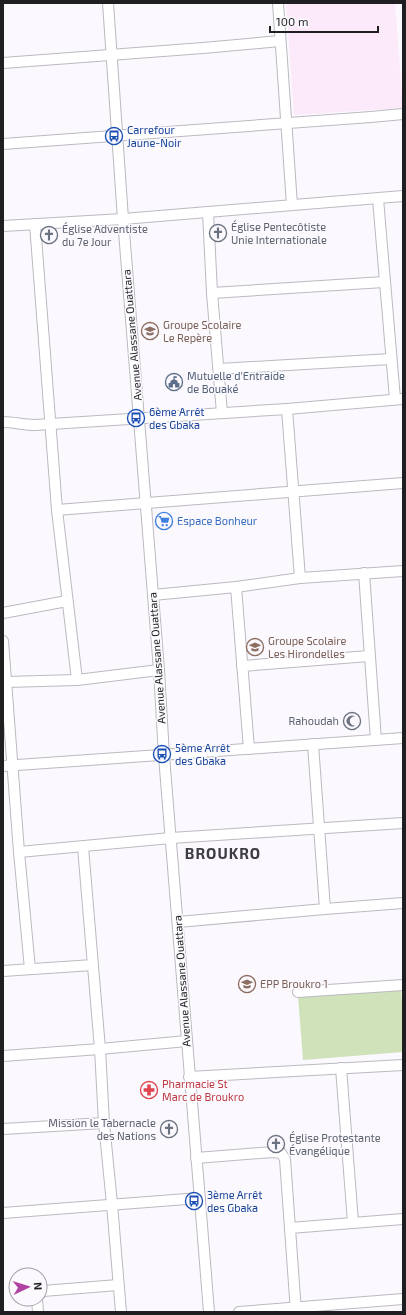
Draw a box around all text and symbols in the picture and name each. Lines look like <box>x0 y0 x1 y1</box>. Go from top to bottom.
scale bar <box>270 8 378 34</box>
text: 100 m <box>276 14 308 28</box>
place label: Carrefour Jaune-Noir <box>127 123 182 149</box>
bus stop icon: Carrefour Jaune-Noir <box>104 126 124 146</box>
place label: Église Pentecôtiste Unie Internationale <box>231 220 327 246</box>
place label: Église Adventiste du 7e Jour <box>62 222 148 248</box>
church icon: Église Pentecôtiste Unie Internationale <box>208 223 228 243</box>
church icon: Église Adventiste du 7e Jour <box>39 225 59 245</box>
street label: Avenue Alassane Ouattara <box>119 269 144 401</box>
place label: Groupe Scolaire Le Repère <box>163 318 241 344</box>
school or university icon: Groupe Scolaire Le Repère <box>140 321 160 341</box>
place label: Mutuelle d'Entraide de Bouaké <box>187 369 285 395</box>
public building icon: Mutuelle d'Entraide de Bouaké <box>164 372 184 392</box>
place label: 6ème Arrêt des Gbaka <box>149 405 205 431</box>
bus stop icon: 6ème Arrêt des Gbaka <box>126 408 146 428</box>
supermarket icon: Espace Bonheur <box>154 511 174 531</box>
place label: Espace Bonheur <box>177 514 258 527</box>
street label: Avenue Alassane Ouattara <box>145 592 168 724</box>
place label: Groupe Scolaire Les Hirondelles <box>268 634 346 660</box>
school or university icon: Groupe Scolaire Les Hirondelles <box>245 637 265 657</box>
mosque icon: Rahoudah <box>342 711 362 731</box>
place label: Rahoudah <box>289 714 339 727</box>
place label: 5ème Arrêt des Gbaka <box>175 741 230 767</box>
bus stop icon: 5ème Arrêt des Gbaka <box>152 744 172 764</box>
district label: BROUKRO <box>185 844 261 862</box>
street label: Avenue Alassane Ouattara <box>170 915 193 1047</box>
school or university icon: EPP Broukro 1 <box>237 974 257 994</box>
place label: EPP Broukro 1 <box>260 977 328 990</box>
place label: Pharmacie St Marc de Broukro <box>162 1077 244 1103</box>
pharmacy icon: Pharmacie St Marc de Broukro <box>139 1080 159 1100</box>
place label: Mission le Tabernacle des Nations <box>48 1116 156 1142</box>
church icon: Mission le Tabernacle des Nations <box>159 1119 179 1139</box>
place label: Église Protestante Évangélique <box>289 1131 381 1157</box>
church icon: Église Protestante Évangélique <box>266 1134 286 1154</box>
place label: 3ème Arrêt des Gbaka <box>207 1188 262 1214</box>
bus stop icon: 3ème Arrêt des Gbaka <box>184 1191 204 1211</box>
north arrow <box>8 1267 48 1307</box>
text: N <box>32 1282 45 1291</box>

